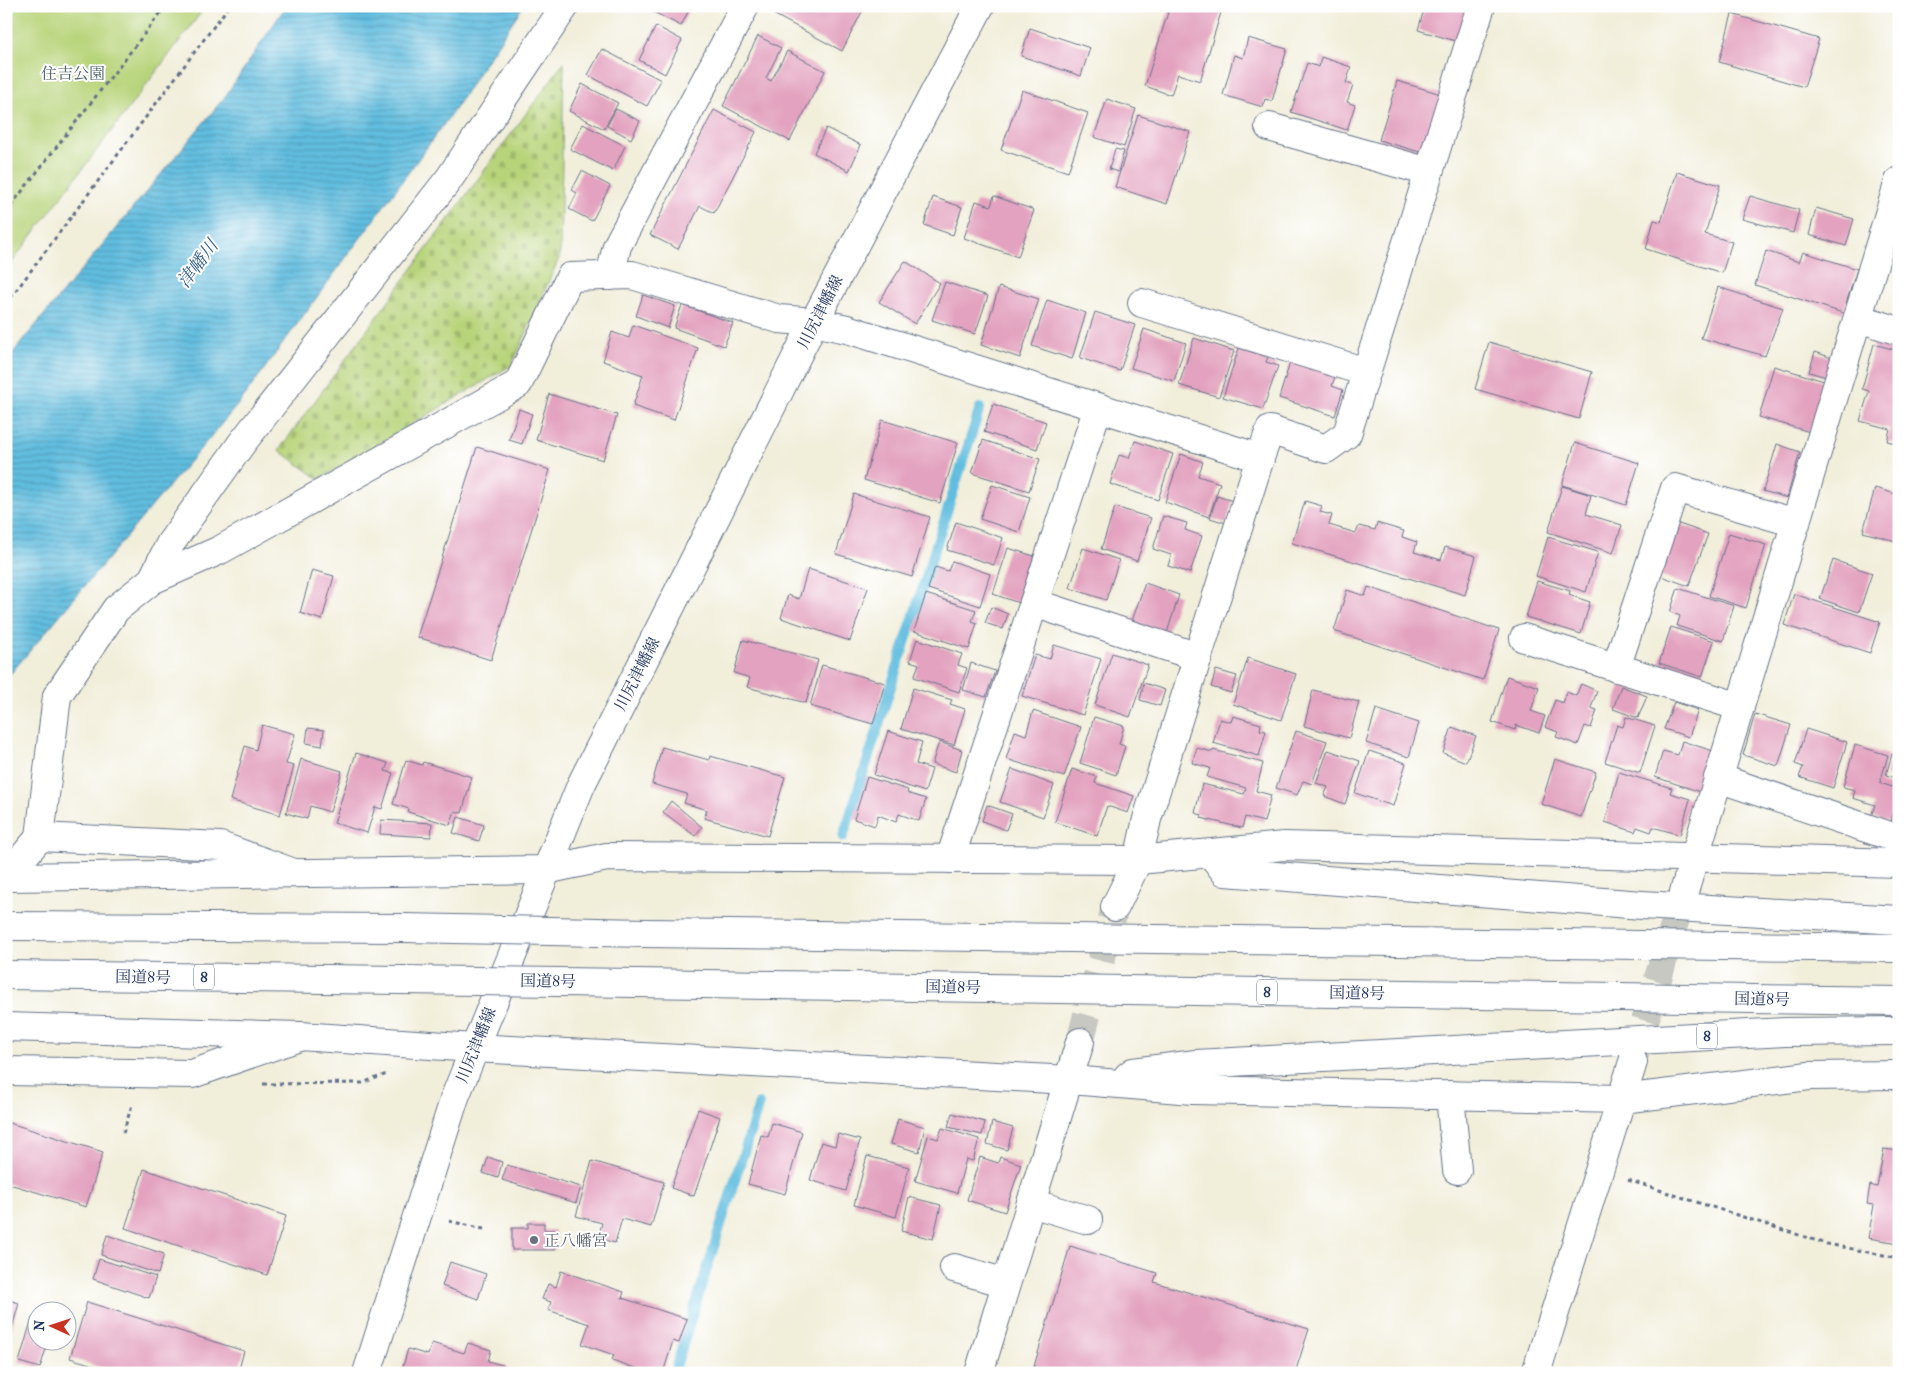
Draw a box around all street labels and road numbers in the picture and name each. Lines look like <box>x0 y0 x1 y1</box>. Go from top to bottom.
street label: 川尻津幡線 <box>793 272 847 352</box>
street label: 川尻津幡線 <box>610 634 664 714</box>
road number: 8 <box>194 964 214 990</box>
street label: 国道8号 <box>115 967 171 987</box>
street label: 国道8号 <box>520 971 576 991</box>
street label: 国道8号 <box>925 977 981 997</box>
road number: 8 <box>1257 980 1277 1004</box>
street label: 国道8号 <box>1329 983 1385 1003</box>
street label: 国道8号 <box>1734 989 1790 1009</box>
street label: 川尻津幡線 <box>452 1004 500 1086</box>
road number: 8 <box>1697 1024 1717 1048</box>

